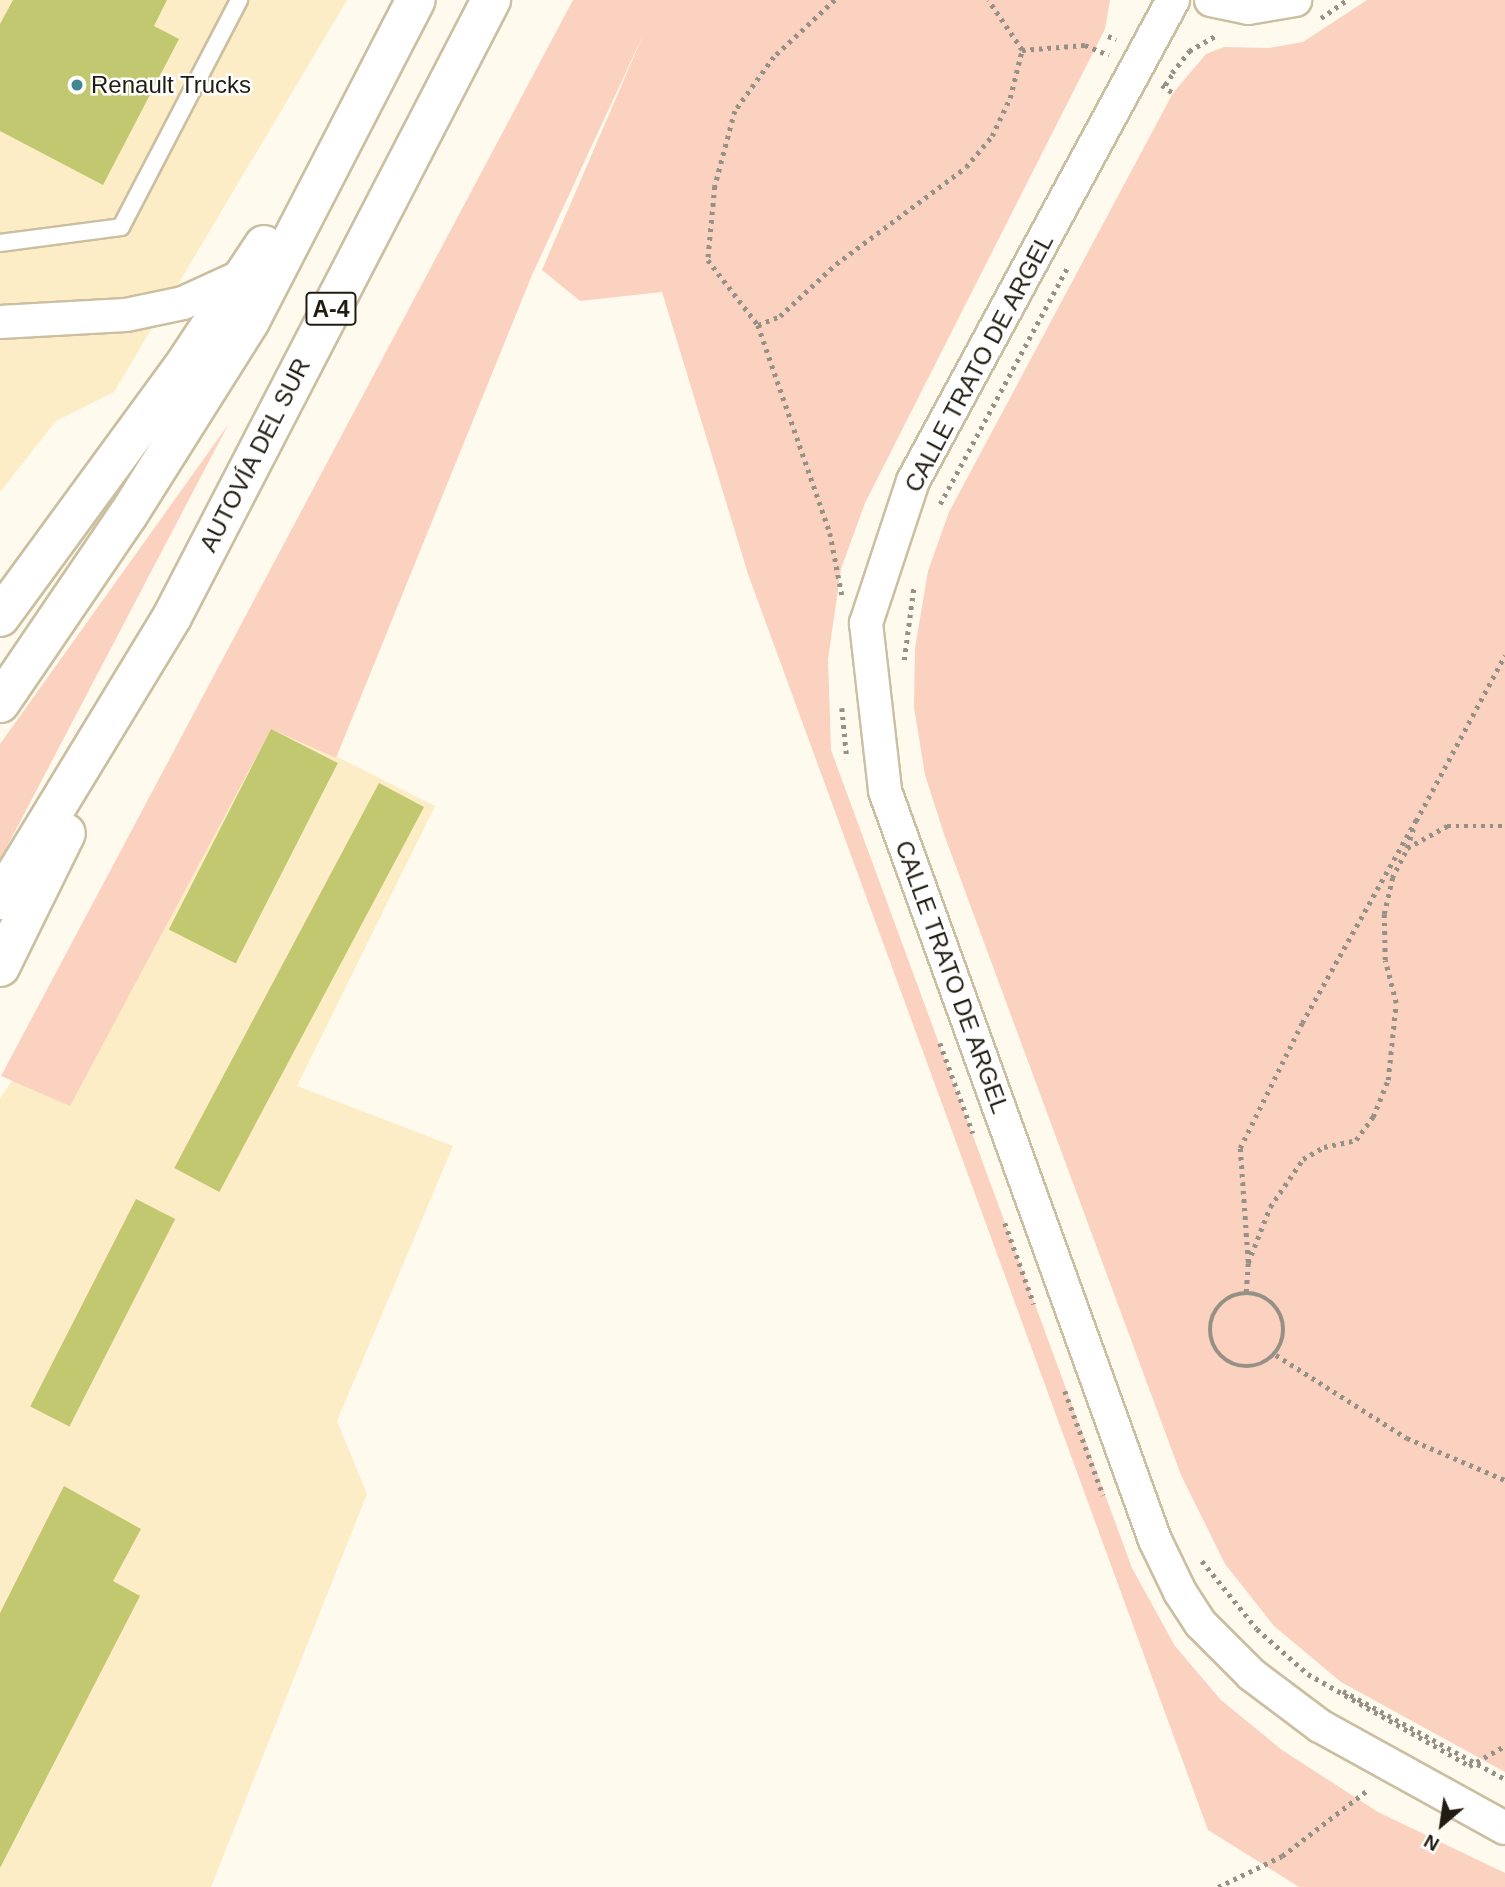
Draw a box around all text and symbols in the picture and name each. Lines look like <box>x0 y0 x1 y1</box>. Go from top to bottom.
place label: Renault Trucks <box>91 71 252 99</box>
marker: Renault Trucks <box>69 77 85 93</box>
street label: CALLE TRATO DE ARGEL <box>898 228 1060 498</box>
road number: A-4 <box>305 290 357 328</box>
street label: AUTOVÍA DEL SUR <box>193 352 317 558</box>
street label: CALLE TRATO DE ARGEL <box>889 836 1015 1118</box>
north arrow <box>1407 1789 1477 1859</box>
text: N <box>1420 1830 1443 1855</box>

